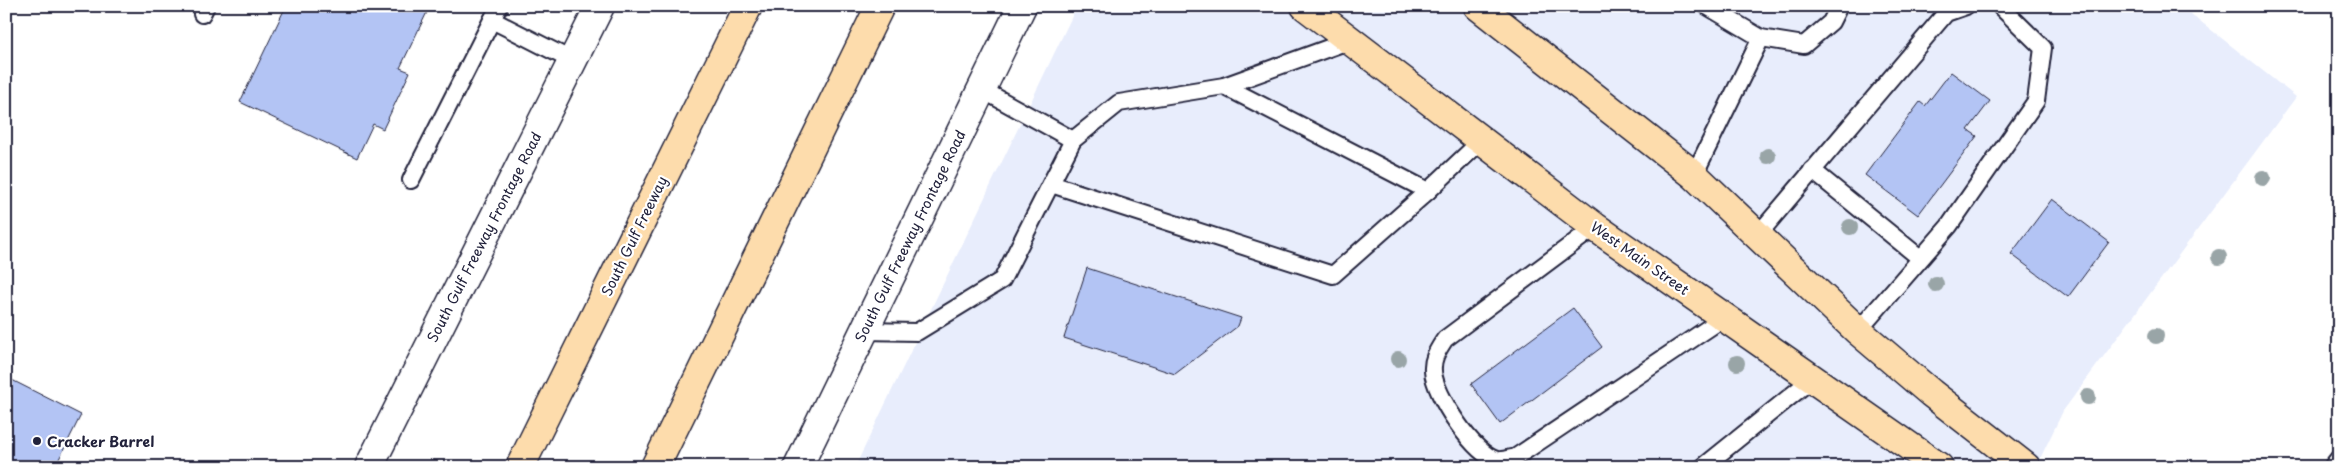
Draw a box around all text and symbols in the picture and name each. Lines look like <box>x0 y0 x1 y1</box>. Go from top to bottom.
street label: South Gulf Freeway Frontage Road <box>849 126 971 346</box>
street label: South Gulf Freeway Frontage Road <box>422 128 546 346</box>
street label: South Gulf Freeway <box>596 173 672 299</box>
street label: West Main Street <box>1586 216 1694 300</box>
place label: Cracker Barrel <box>47 431 154 452</box>
marker: Cracker Barrel <box>31 435 43 447</box>

